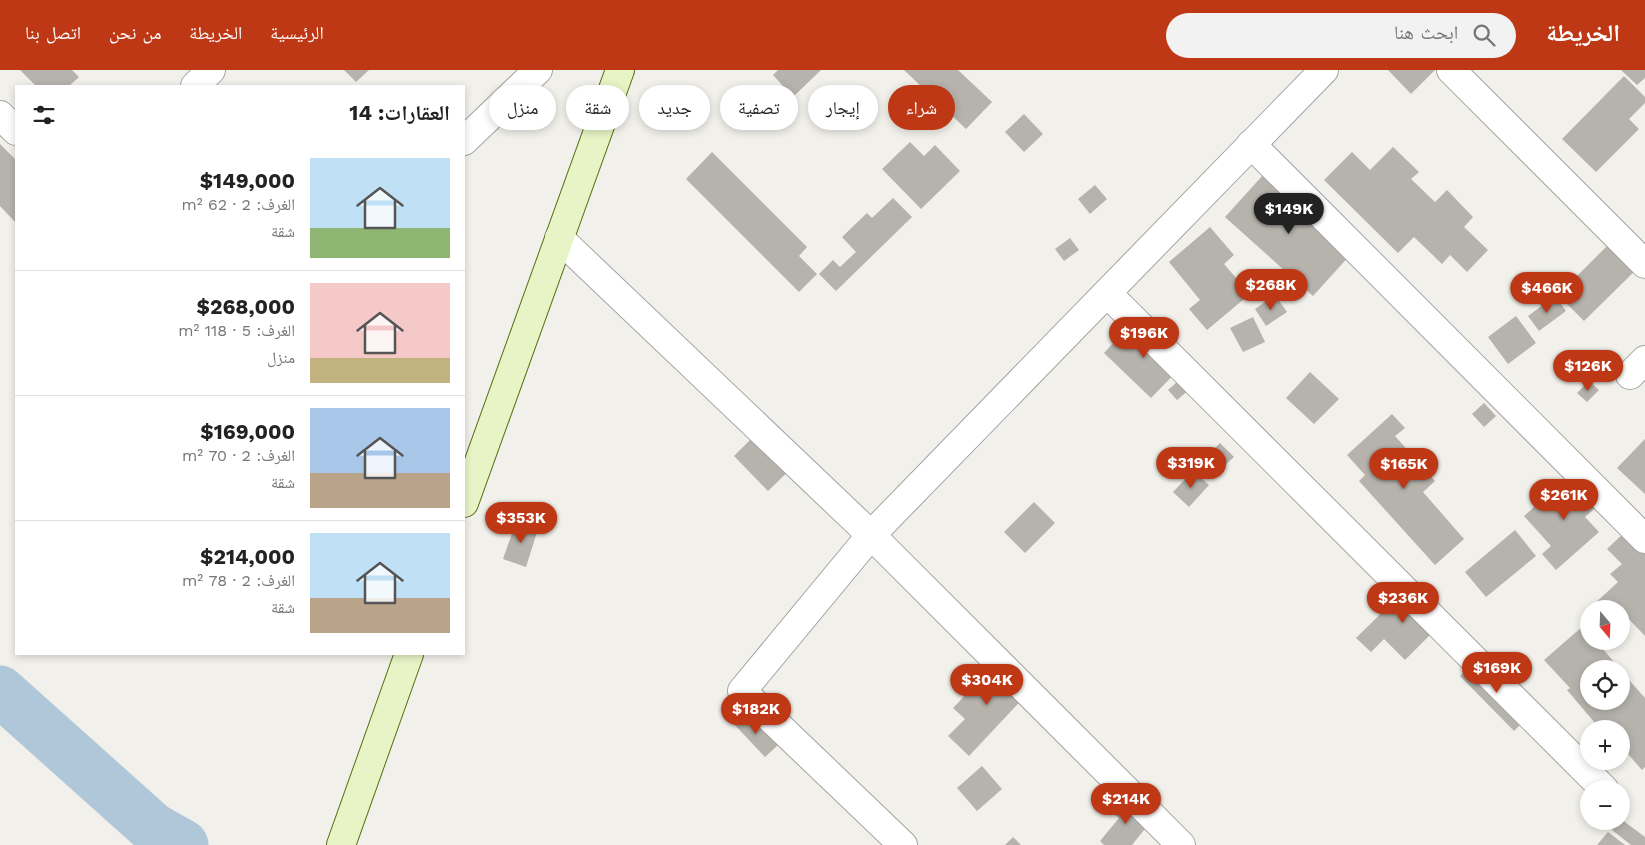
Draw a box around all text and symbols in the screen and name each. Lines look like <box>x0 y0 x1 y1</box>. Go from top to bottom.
search box <box>1166 13 1516 58</box>
text: الخريطة <box>1546 19 1620 47</box>
text: ابحث هنا <box>1394 21 1458 44</box>
icon: search <box>1470 21 1498 49</box>
text: اتصل بنا <box>25 22 81 43</box>
text: من نحن <box>109 22 161 43</box>
text: الخريطة <box>189 22 242 43</box>
text: الرئيسية <box>270 22 324 43</box>
chip: منزل <box>489 85 556 130</box>
chip: شقة <box>566 85 629 130</box>
chip: جديد <box>639 85 710 130</box>
chip: تصفية <box>720 85 798 130</box>
chip: إيجار <box>808 85 878 130</box>
chip: شراء <box>888 85 955 130</box>
text: العقارات: 14 <box>349 100 450 125</box>
icon: filters <box>30 101 58 129</box>
text: $149,000 <box>200 168 295 193</box>
icon: home <box>350 178 410 238</box>
pin: $149K <box>1254 192 1324 235</box>
text: الغرف: 2 · 62 m² <box>181 195 295 214</box>
text: $149K <box>1265 199 1313 218</box>
text: شقة <box>271 222 295 241</box>
pin: $268K <box>1236 268 1306 311</box>
pin: $466K <box>1512 272 1582 314</box>
text: $268K <box>1246 275 1296 294</box>
text: $466K <box>1521 278 1573 297</box>
text: $268,000 <box>196 294 295 319</box>
icon: home <box>350 303 410 363</box>
pin: $196K <box>1109 316 1179 359</box>
text: الغرف: 5 · 118 m² <box>178 321 295 340</box>
text: $196K <box>1120 323 1168 342</box>
text: منزل <box>267 348 295 367</box>
pin: $126K <box>1553 350 1623 392</box>
text: $126K <box>1564 356 1612 375</box>
text: $169,000 <box>200 419 295 444</box>
icon: home <box>350 428 410 488</box>
text: الغرف: 2 · 70 m² <box>182 446 295 465</box>
pin: $319K <box>1156 446 1226 489</box>
pin: $165K <box>1369 448 1439 490</box>
text: $319K <box>1167 453 1215 472</box>
text: $165K <box>1380 454 1428 473</box>
text: شقة <box>271 473 295 492</box>
pin: $261K <box>1529 478 1599 521</box>
text: $261K <box>1540 485 1588 504</box>
pin: $353K <box>486 502 556 544</box>
text: $353K <box>496 508 546 527</box>
text: $214,000 <box>200 544 295 569</box>
icon: home <box>350 553 410 613</box>
text: الغرف: 2 · 78 m² <box>182 571 295 590</box>
pin: $236K <box>1368 582 1438 624</box>
text: $236K <box>1378 588 1428 607</box>
text: شقة <box>271 598 295 617</box>
north arrow <box>1580 600 1630 650</box>
map controls <box>1580 600 1630 830</box>
pin: $169K <box>1462 652 1532 694</box>
text: $169K <box>1473 658 1521 677</box>
button: locate <box>1580 660 1630 710</box>
pin: $304K <box>952 664 1022 706</box>
text: $304K <box>961 670 1013 689</box>
pin: $182K <box>721 692 791 735</box>
text: $182K <box>732 699 780 718</box>
button: + <box>1580 720 1630 770</box>
button: − <box>1580 780 1630 830</box>
pin: $214K <box>1091 782 1161 825</box>
text: $214K <box>1102 789 1150 808</box>

